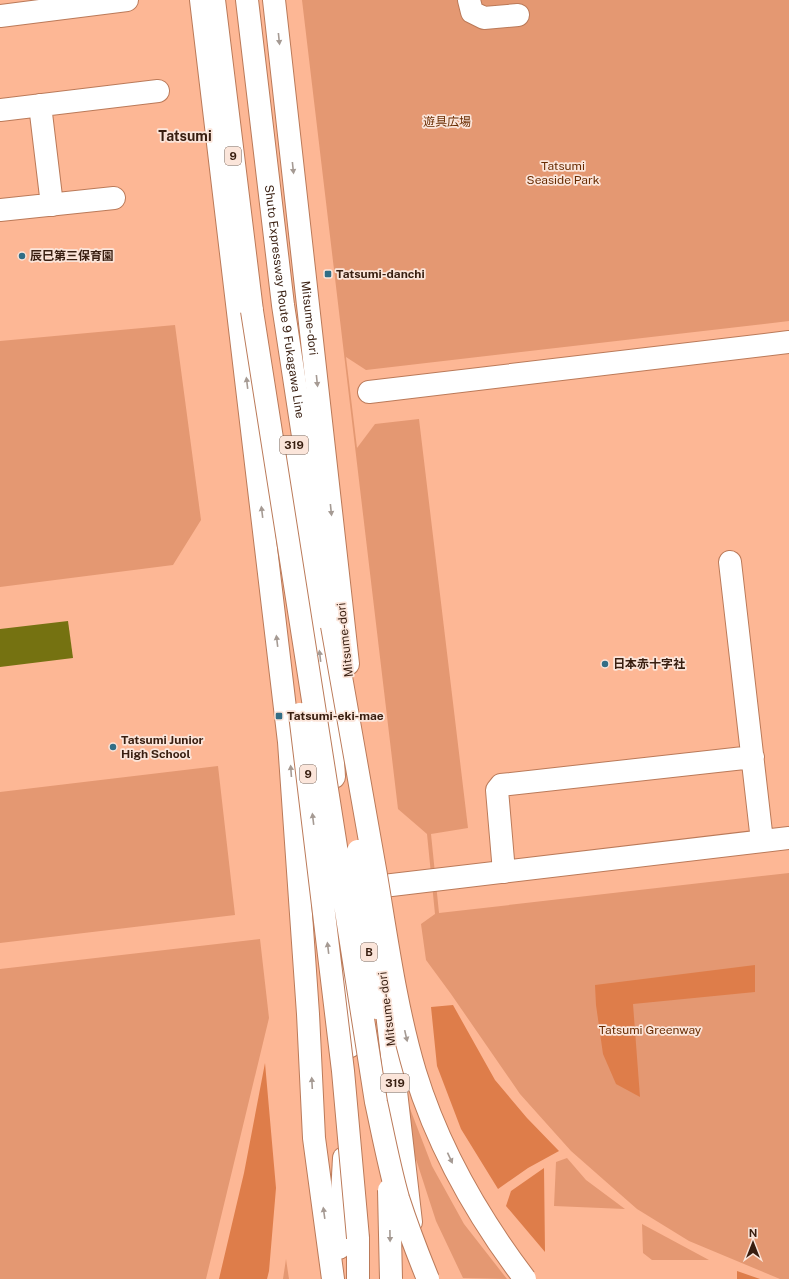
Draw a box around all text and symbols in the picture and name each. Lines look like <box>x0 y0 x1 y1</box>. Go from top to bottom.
one-way arrow <box>275 33 282 45</box>
park label: 遊具広場 <box>423 115 471 129</box>
district label: Tatsumi <box>158 128 212 144</box>
road number: 9 <box>225 147 241 165</box>
park label: Tatsumi Seaside Park <box>527 159 600 187</box>
one-way arrow <box>290 162 296 174</box>
street label: Shuto Expressway Route 9 Fukagawa Line <box>262 184 307 420</box>
place label: 辰巳第三保育園 <box>30 249 114 263</box>
marker: 辰巳第三保育園 <box>17 251 27 261</box>
place label: Tatsumi-danchi <box>336 267 425 281</box>
marker: Tatsumi-danchi <box>323 269 333 279</box>
street label: Mitsume-dori <box>298 280 321 356</box>
one-way arrow <box>313 375 320 387</box>
one-way arrow <box>243 377 250 389</box>
road number: 319 <box>280 436 308 454</box>
one-way arrow <box>328 504 334 516</box>
one-way arrow <box>259 506 265 518</box>
street label: Mitsume-dori <box>334 602 356 678</box>
one-way arrow <box>274 635 280 647</box>
one-way arrow <box>317 650 323 662</box>
place label: 日本赤十字社 <box>613 657 685 671</box>
marker: 日本赤十字社 <box>600 659 610 669</box>
place label: Tatsumi-eki-mae <box>287 709 384 723</box>
marker: Tatsumi-eki-mae <box>274 711 284 721</box>
place label: Tatsumi Junior High School <box>121 733 204 761</box>
marker: Tatsumi Junior High School <box>108 742 118 752</box>
one-way arrow <box>287 765 294 777</box>
road number: 9 <box>300 765 316 783</box>
one-way arrow <box>310 813 316 825</box>
one-way arrow <box>325 942 332 954</box>
road number: B <box>361 943 377 961</box>
street label: Mitsume-dori <box>375 971 399 1047</box>
park label: Tatsumi Greenway <box>599 1023 702 1037</box>
one-way arrow <box>403 1030 409 1042</box>
road number: 319 <box>381 1074 409 1092</box>
one-way arrow <box>308 1077 315 1089</box>
one-way arrow <box>447 1152 453 1164</box>
one-way arrow <box>321 1207 327 1219</box>
north arrow <box>733 1223 773 1263</box>
text: N <box>749 1227 757 1239</box>
one-way arrow <box>386 1230 393 1242</box>

